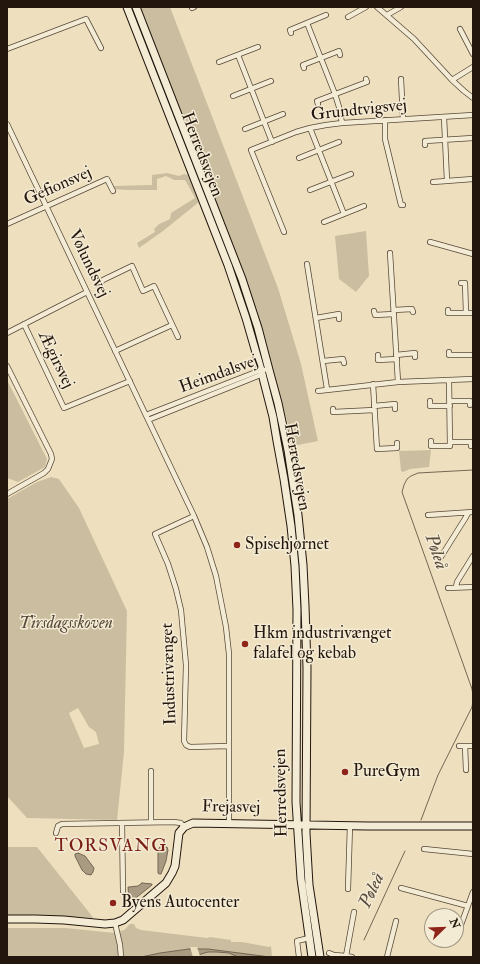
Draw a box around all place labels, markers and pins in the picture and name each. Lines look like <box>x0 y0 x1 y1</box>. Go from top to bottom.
place label: Spisehjørnet <box>245 535 329 555</box>
marker: Spisehjørnet <box>232 540 242 550</box>
place label: Hkm industrivænget falafel og kebab <box>253 624 392 664</box>
marker: Hkm industrivænget falafel og kebab <box>240 639 250 649</box>
place label: PureGym <box>353 762 420 782</box>
marker: PureGym <box>340 767 350 777</box>
place label: Byens Autocenter <box>121 893 239 913</box>
marker: Byens Autocenter <box>108 898 118 908</box>

